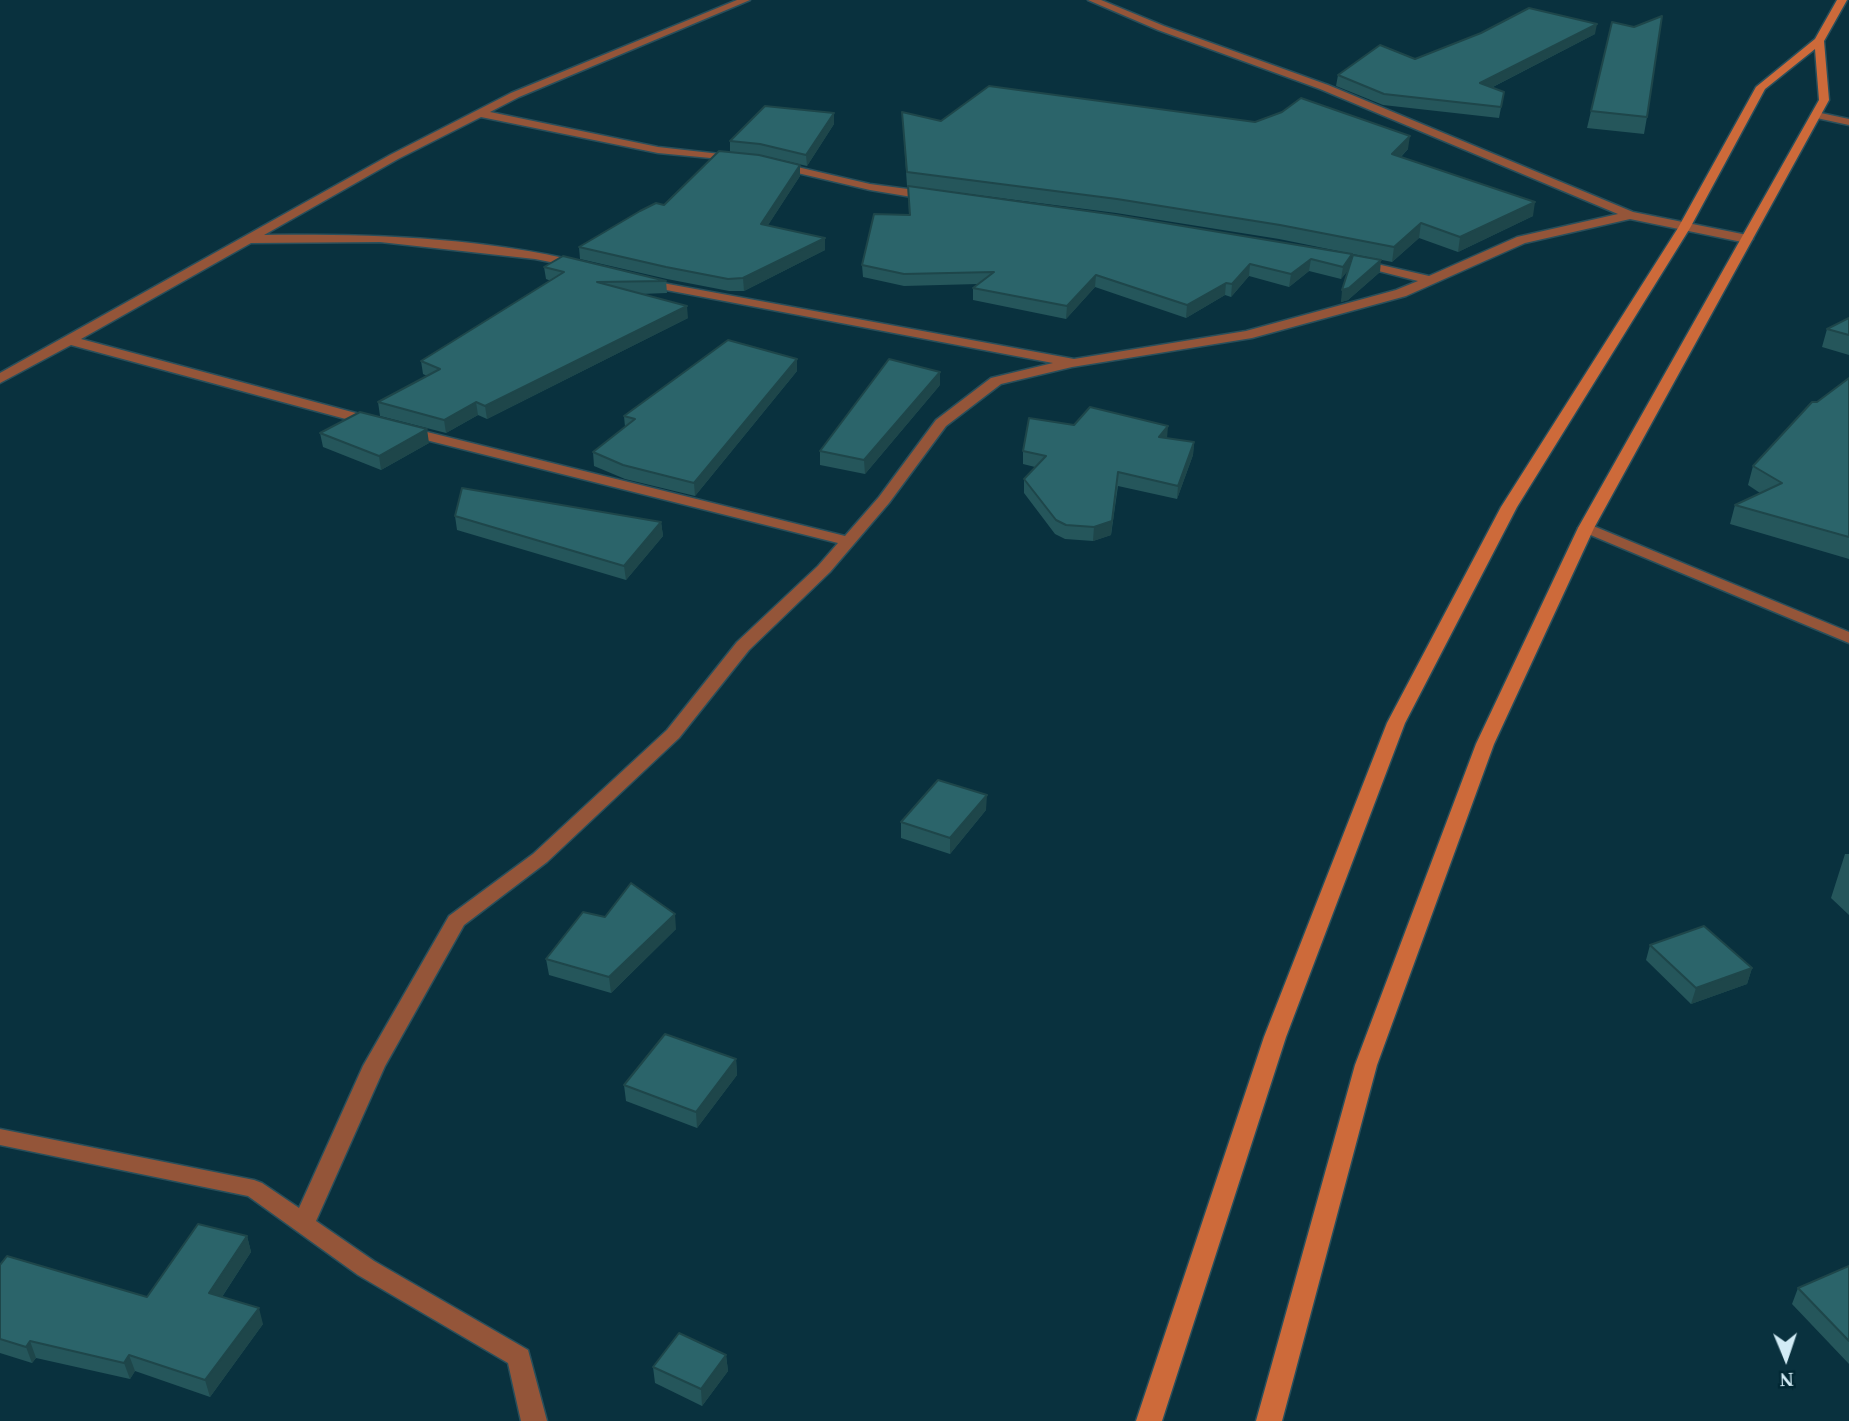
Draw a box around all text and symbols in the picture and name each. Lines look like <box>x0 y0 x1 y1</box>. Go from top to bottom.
north arrow <box>1751 1323 1821 1393</box>
text: N <box>1780 1369 1794 1390</box>

